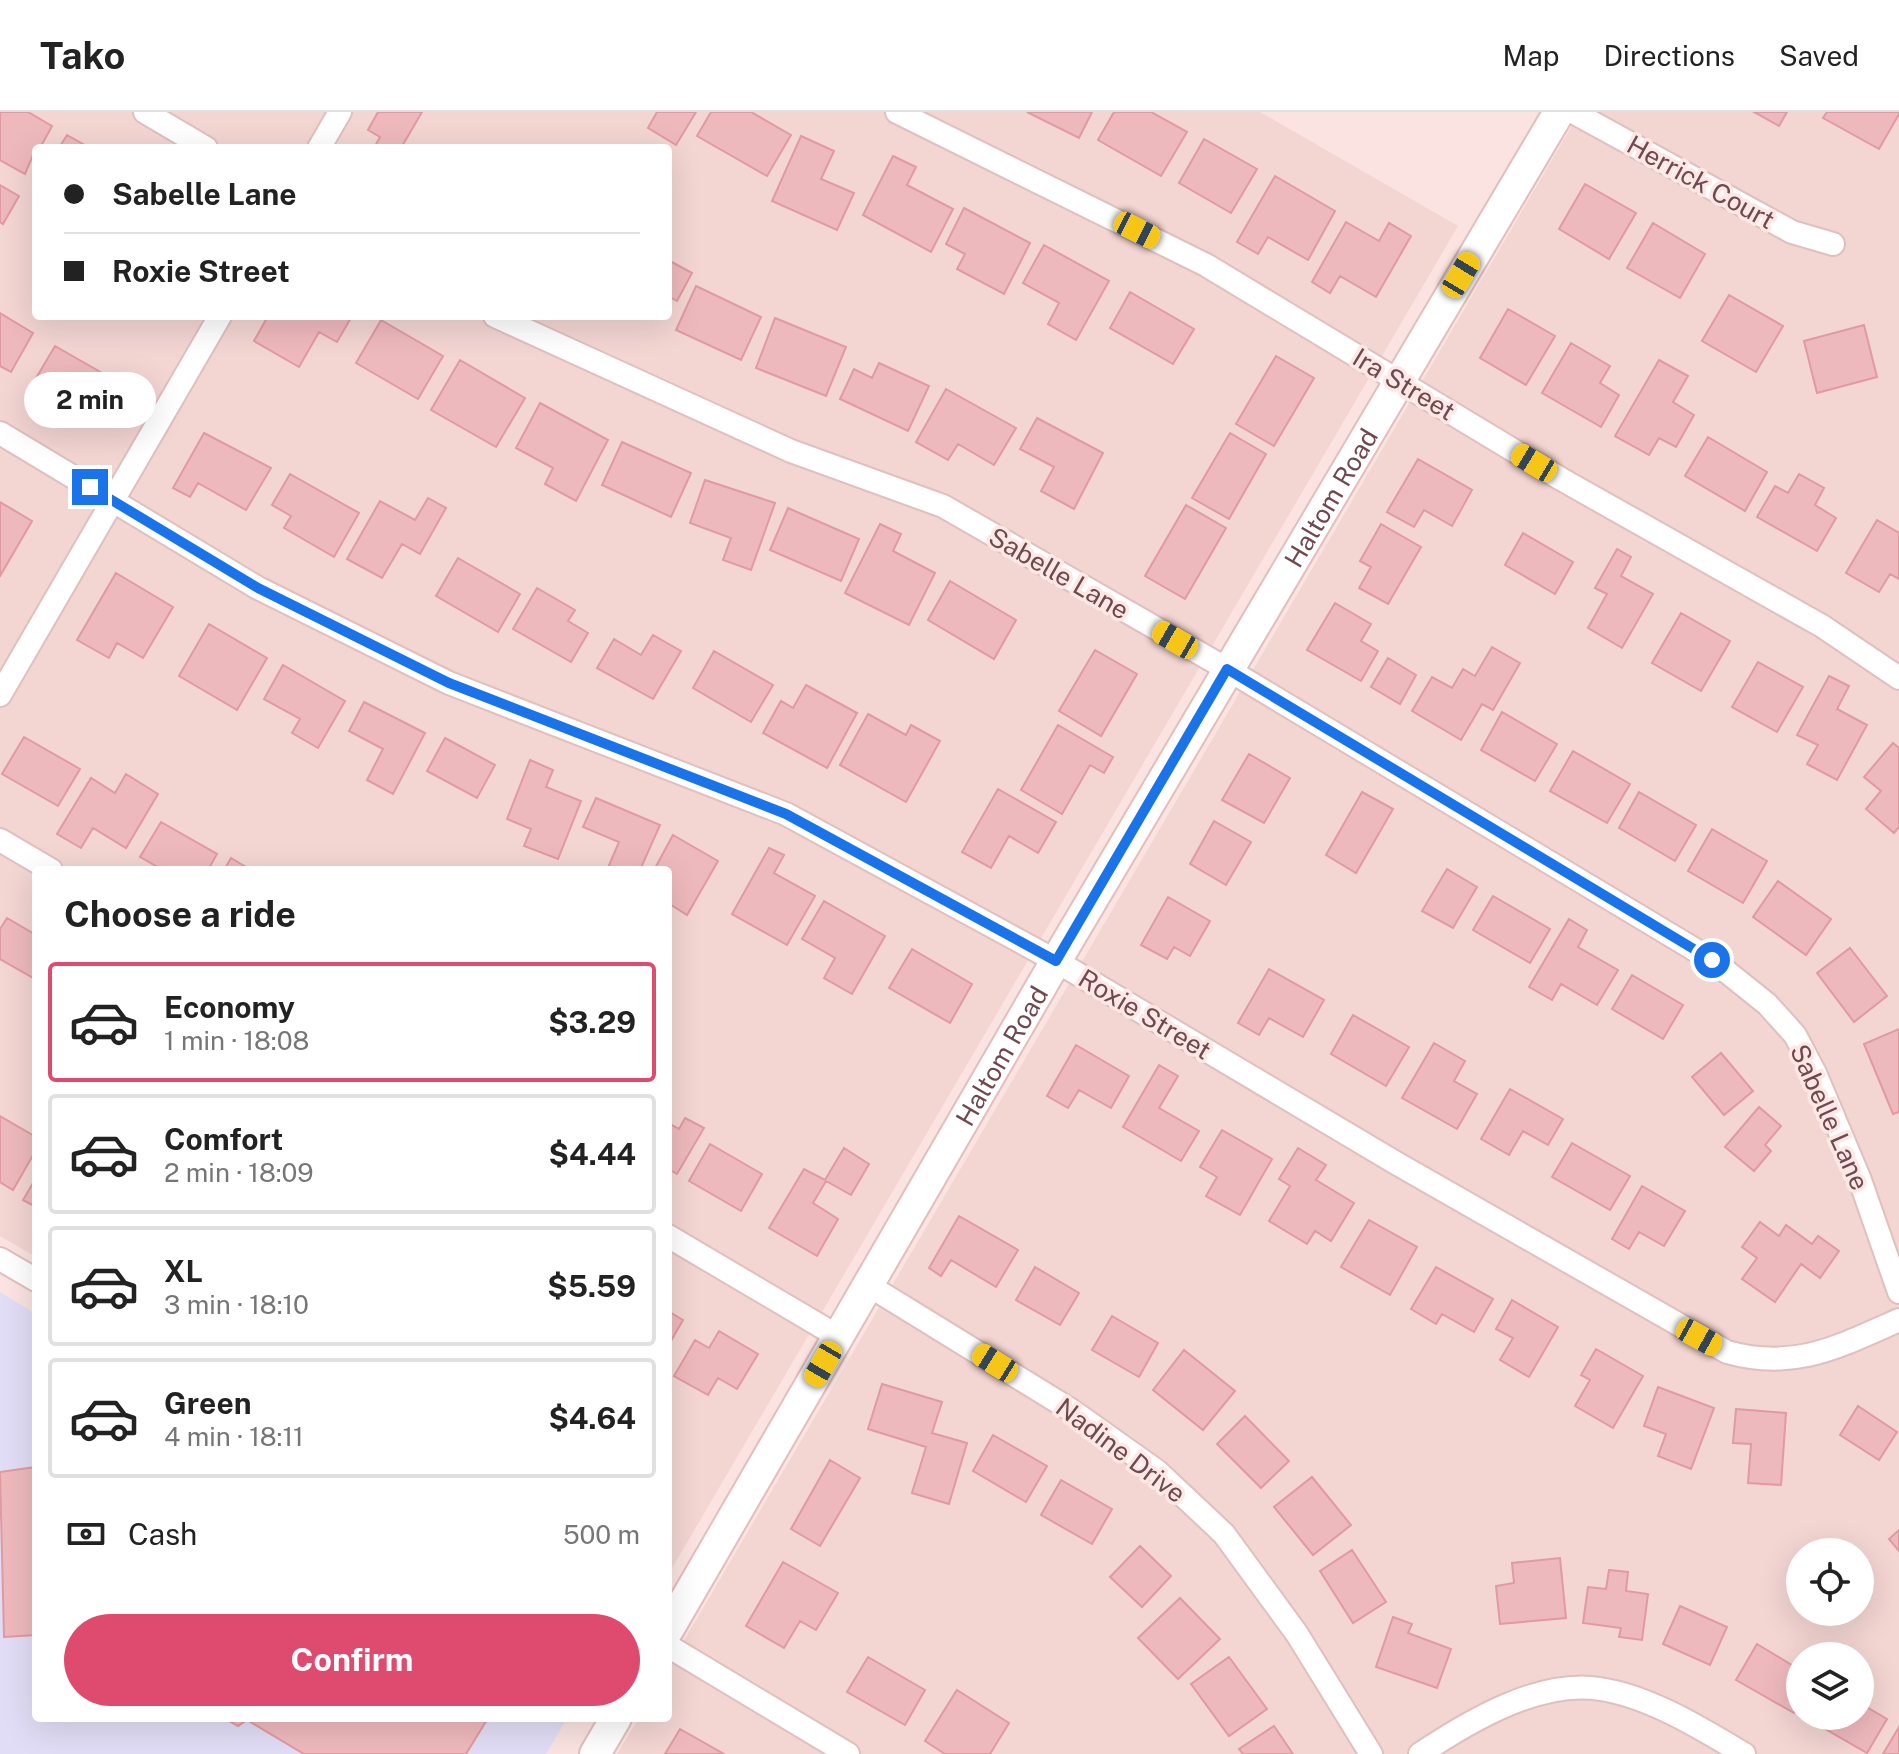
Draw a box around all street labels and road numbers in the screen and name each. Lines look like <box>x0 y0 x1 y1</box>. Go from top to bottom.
street label: Herrick Court <box>1622 129 1780 235</box>
street label: Ira Street <box>1347 341 1461 427</box>
street label: Haltom Road <box>1277 423 1384 573</box>
street label: Sabelle Lane <box>984 521 1134 625</box>
street label: Roxie Street <box>1073 962 1217 1066</box>
street label: Haltom Road <box>949 980 1054 1131</box>
street label: Sabelle Lane <box>1784 1039 1876 1195</box>
street label: Nadine Drive <box>1050 1391 1192 1509</box>

